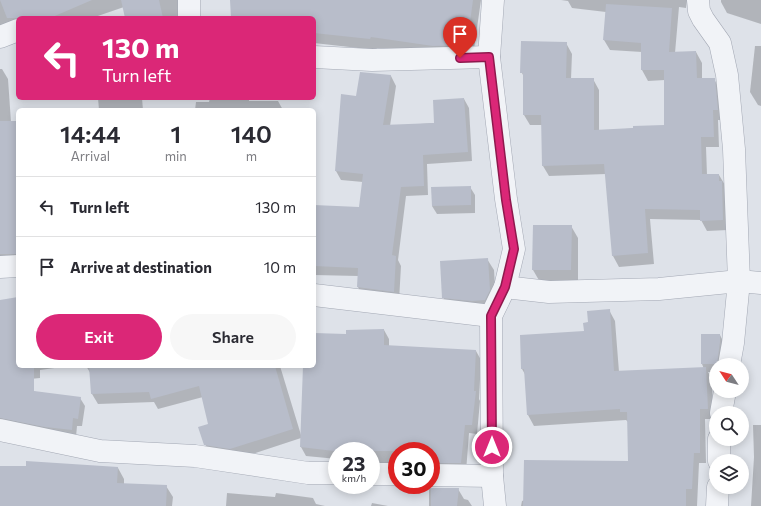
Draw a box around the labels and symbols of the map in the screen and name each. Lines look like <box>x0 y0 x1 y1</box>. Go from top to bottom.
pin <box>443 17 477 58</box>
north arrow <box>709 358 749 398</box>
position arrow <box>471 426 513 468</box>
speed limit sign: 30 <box>388 442 440 494</box>

